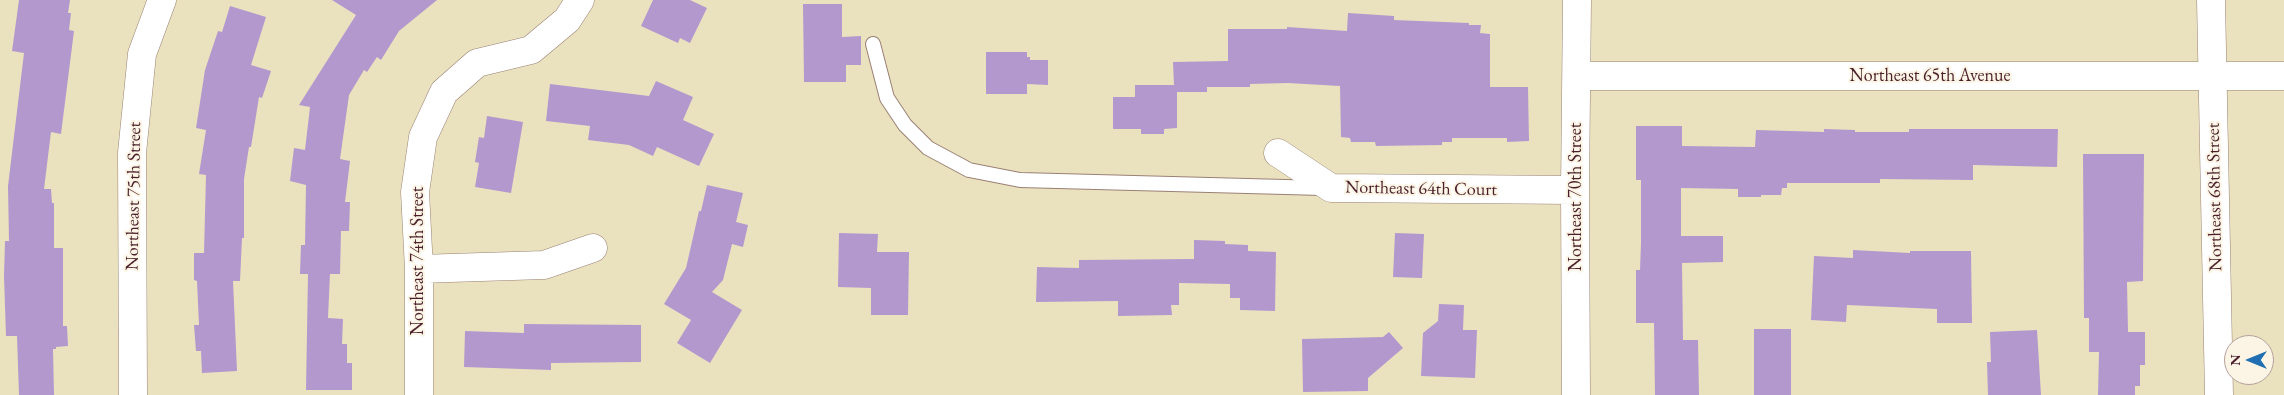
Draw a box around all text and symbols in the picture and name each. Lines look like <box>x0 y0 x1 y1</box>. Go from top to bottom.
street label: Northeast 65th Avenue <box>1850 65 2010 87</box>
street label: Northeast 75th Street <box>122 121 146 271</box>
street label: Northeast 68th Street <box>2203 122 2227 272</box>
street label: Northeast 70th Street <box>1565 123 1587 271</box>
street label: Northeast 64th Court <box>1345 177 1497 201</box>
street label: Northeast 74th Street <box>407 187 429 335</box>
north arrow <box>2224 335 2274 385</box>
text: N <box>2226 354 2244 366</box>

